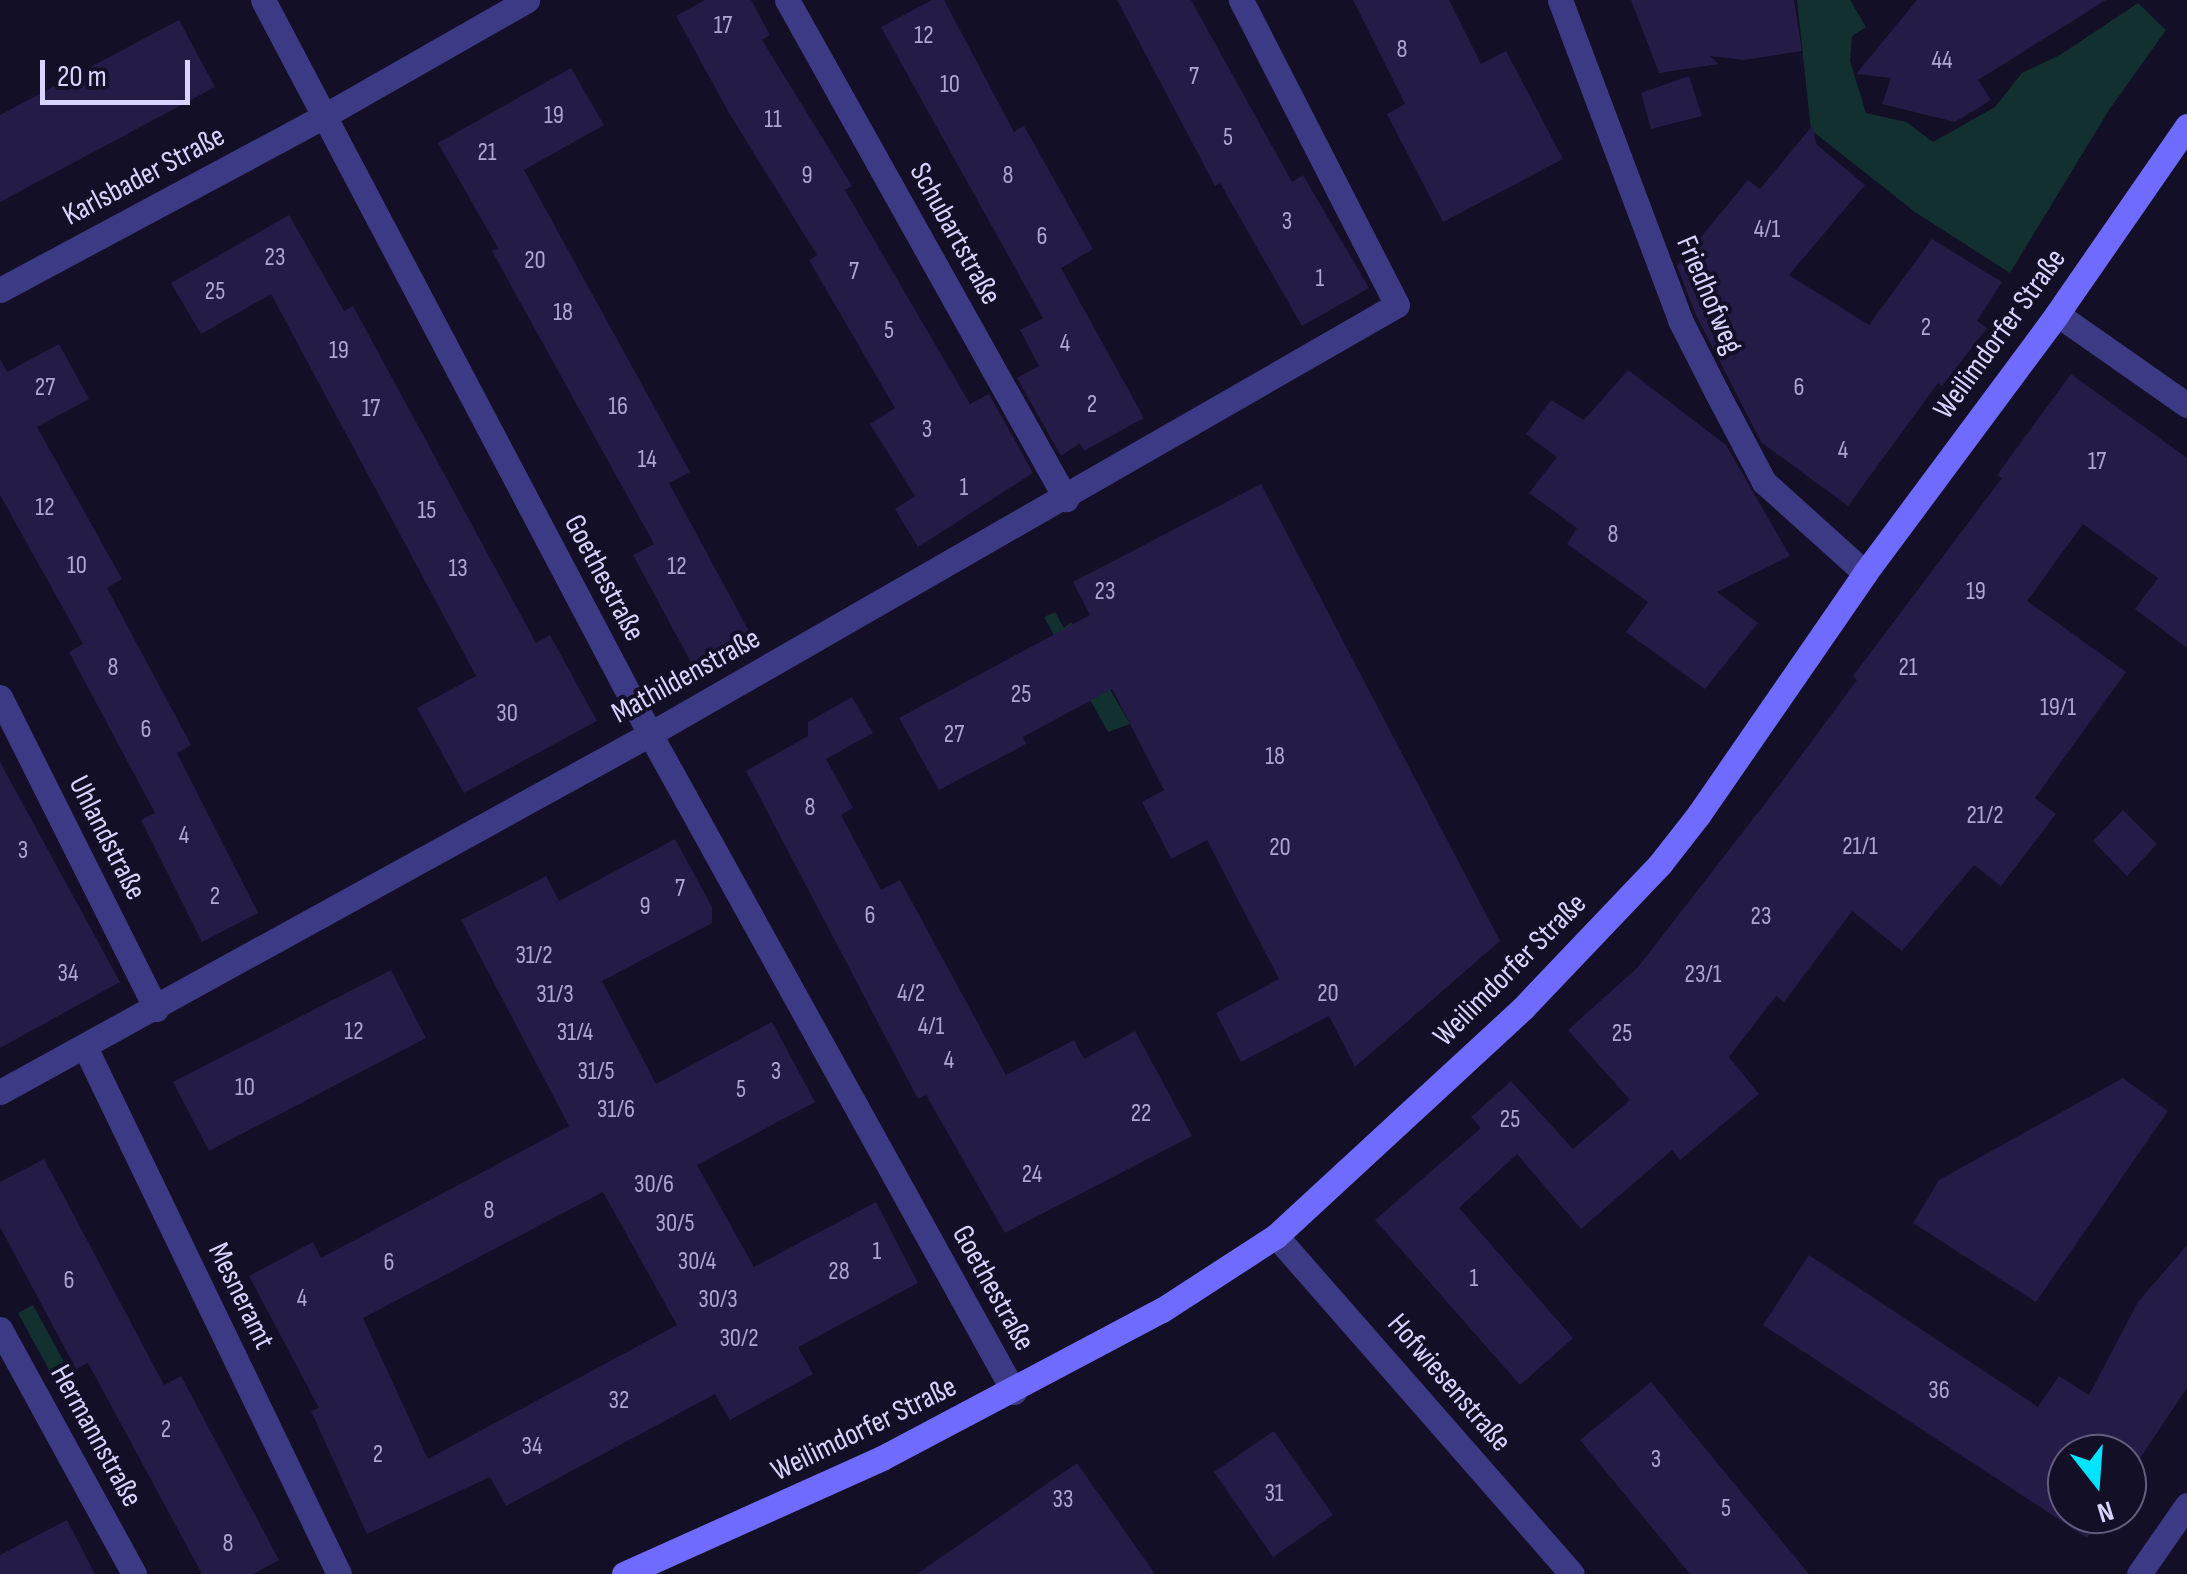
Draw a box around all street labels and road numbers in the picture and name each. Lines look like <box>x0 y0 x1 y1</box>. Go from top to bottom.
street label: Karlsbader Straße <box>57 118 231 234</box>
street label: Schubartstraße <box>901 157 1009 311</box>
street label: Friedhofweg <box>1668 231 1750 359</box>
street label: Weilimdorfer Straße <box>1926 242 2074 426</box>
street label: Goethestraße <box>556 509 652 647</box>
street label: Mathildenstraße <box>605 620 767 732</box>
street label: Uhlandstraße <box>60 770 154 906</box>
street label: Weilimdorfer Straße <box>1426 886 1594 1054</box>
street label: Goethestraße <box>944 1219 1042 1357</box>
street label: Mesneramt <box>200 1237 282 1355</box>
street label: Hofwiesenstraße <box>1379 1307 1519 1459</box>
street label: Hermannstraße <box>42 1359 150 1513</box>
street label: Weilimdorfer Straße <box>766 1369 962 1489</box>

